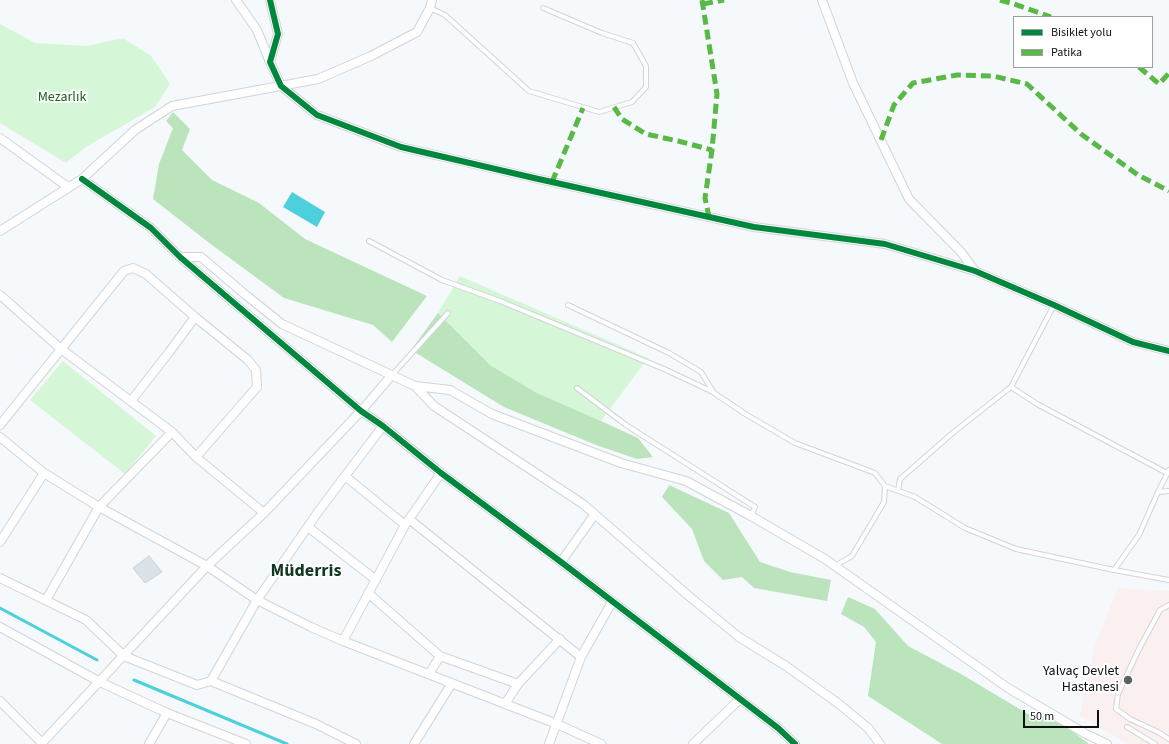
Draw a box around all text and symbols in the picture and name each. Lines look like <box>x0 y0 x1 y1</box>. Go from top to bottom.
legend <box>1013 16 1153 68</box>
text: Bisiklet yolu <box>1051 24 1112 41</box>
text: Patika <box>1051 44 1082 61</box>
park label: Mezarlık <box>38 90 86 106</box>
district label: Müderris <box>271 561 341 583</box>
place label: Yalvaç Devlet Hastanesi <box>1043 664 1119 696</box>
marker: Yalvaç Devlet Hastanesi <box>1122 674 1134 686</box>
scale bar <box>1025 702 1101 728</box>
text: 50 m <box>1030 708 1054 725</box>

